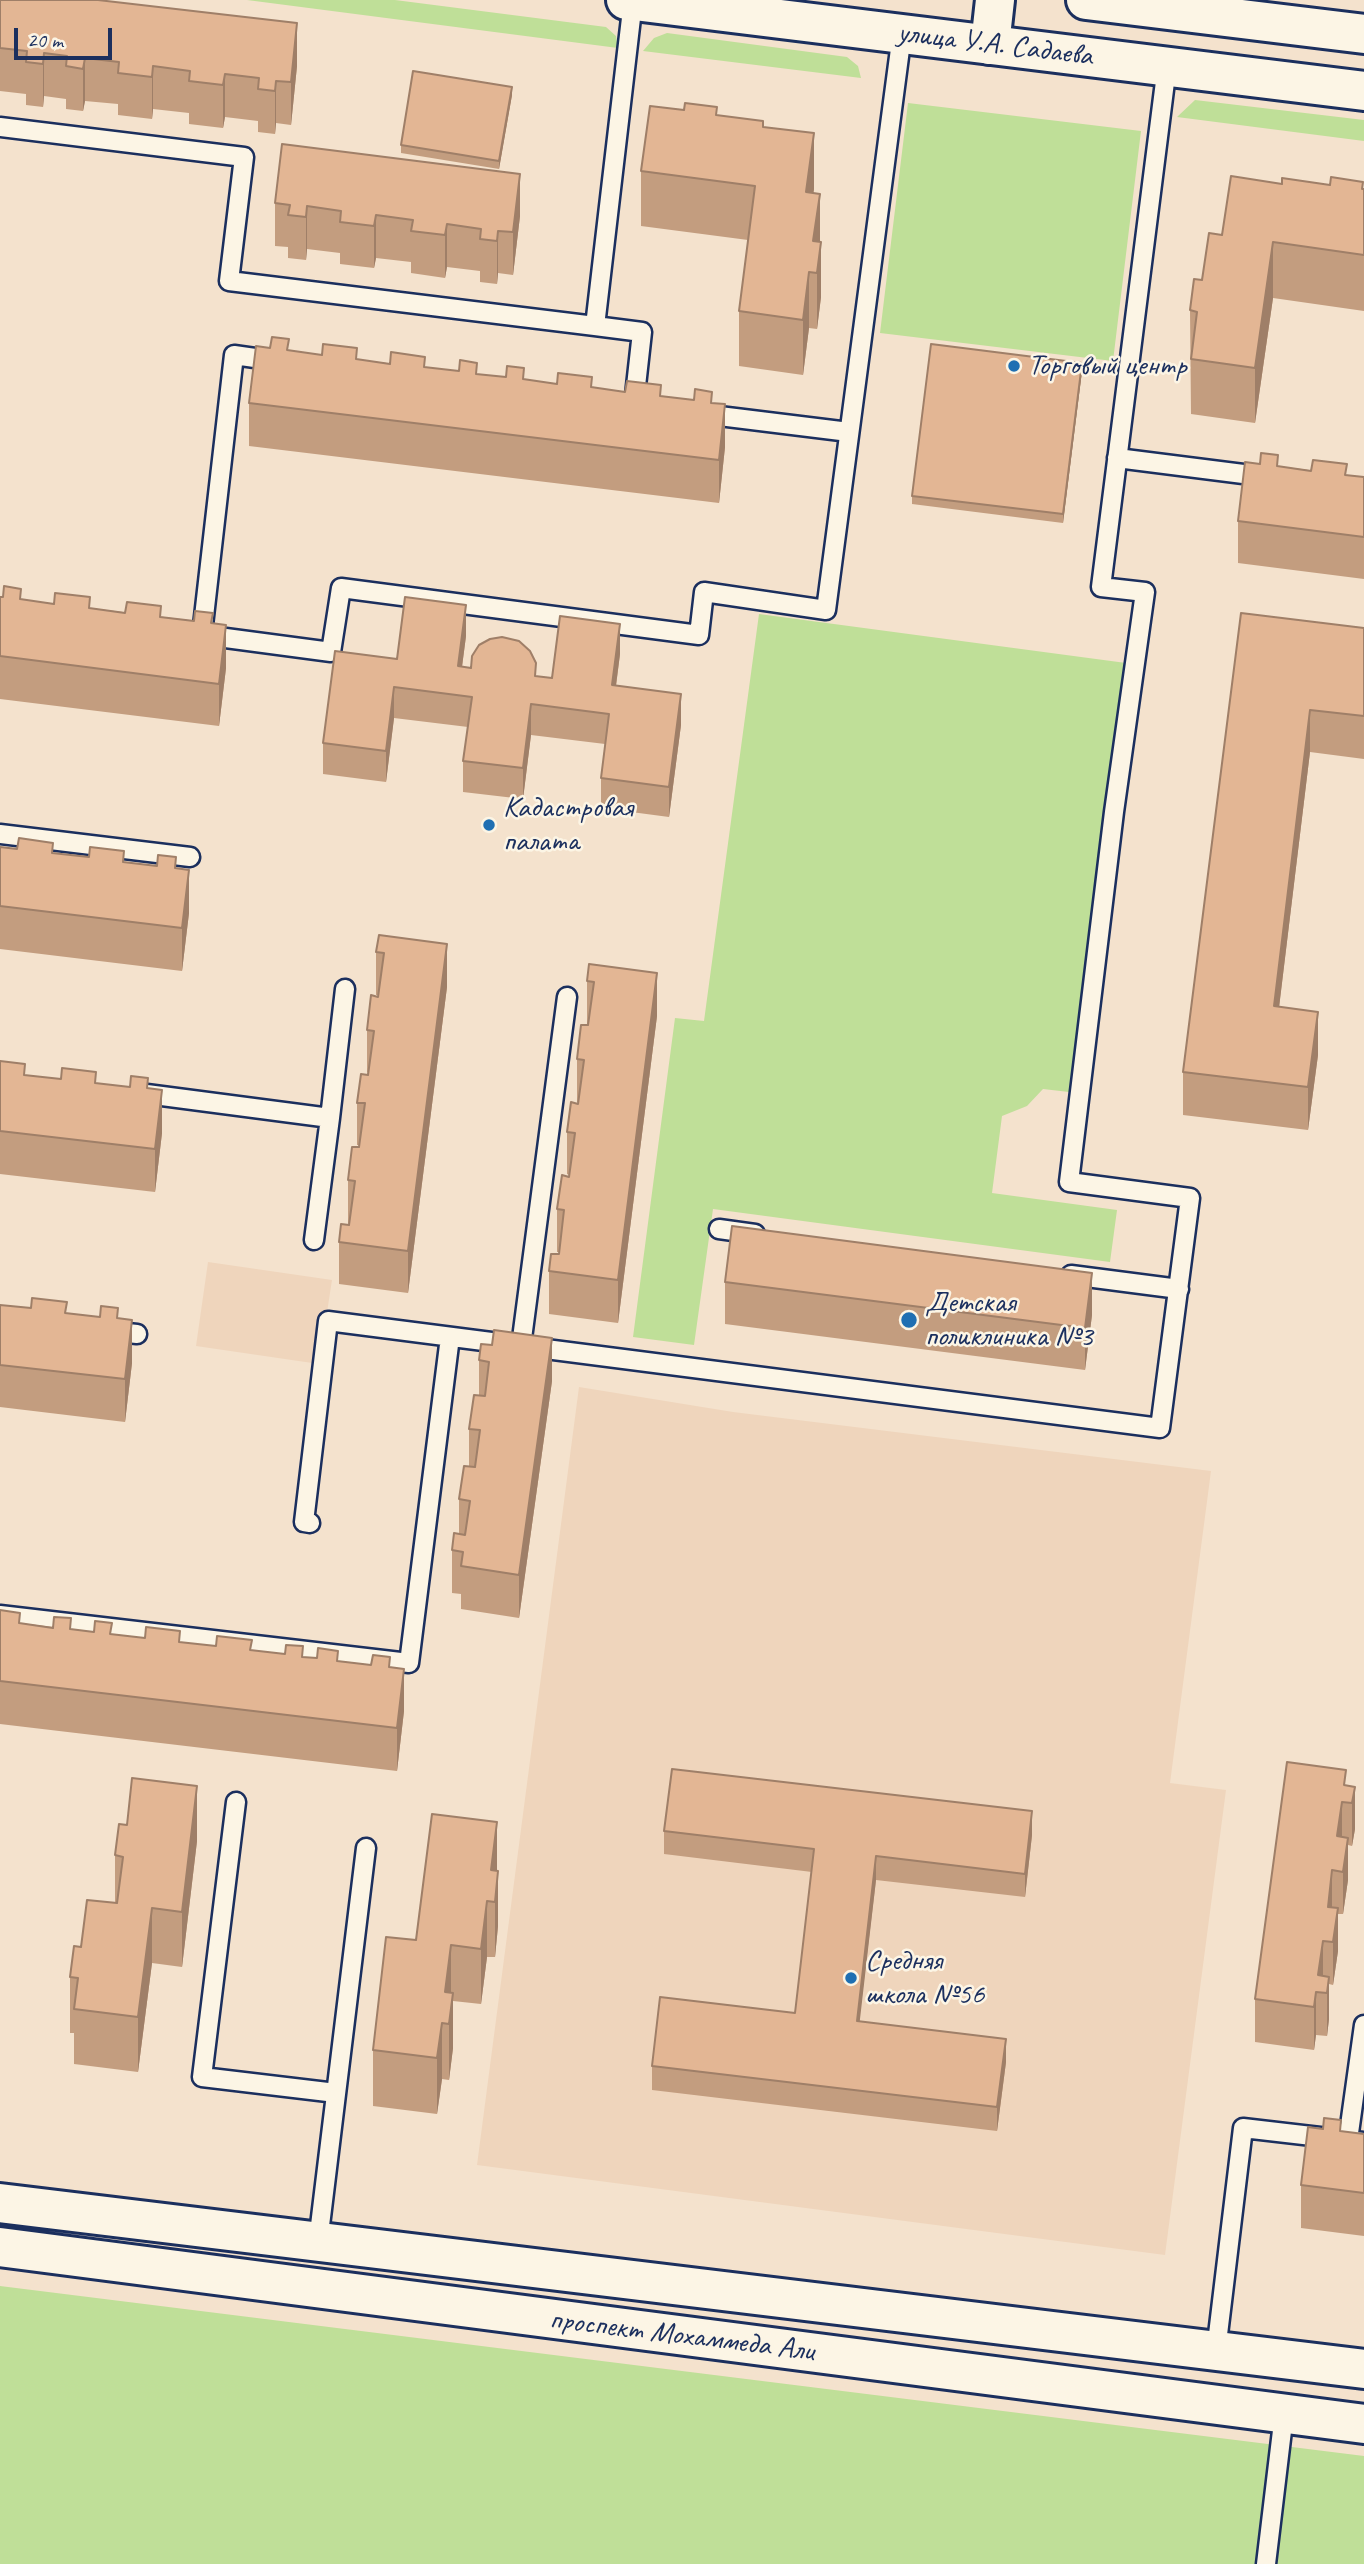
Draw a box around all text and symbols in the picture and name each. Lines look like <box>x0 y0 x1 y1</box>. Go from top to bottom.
scale bar <box>18 14 116 58</box>
street label: улица У.А. Садаева <box>895 15 1095 75</box>
text: 20 m <box>27 27 63 53</box>
place label: Торговый центр <box>1028 348 1186 384</box>
marker: Торговый центр <box>1006 358 1022 374</box>
place label: Кадастровая палата <box>503 790 633 860</box>
marker: Кадастровая палата <box>481 817 497 833</box>
place label: Детская поликлиника №3 <box>925 1285 1093 1356</box>
marker: Детская поликлиника №3 <box>899 1310 919 1330</box>
place label: Средняя школа №56 <box>865 1943 984 2014</box>
marker: Средняя школа №56 <box>843 1970 859 1986</box>
street label: проспект Мохаммеда Али <box>548 2302 816 2370</box>

